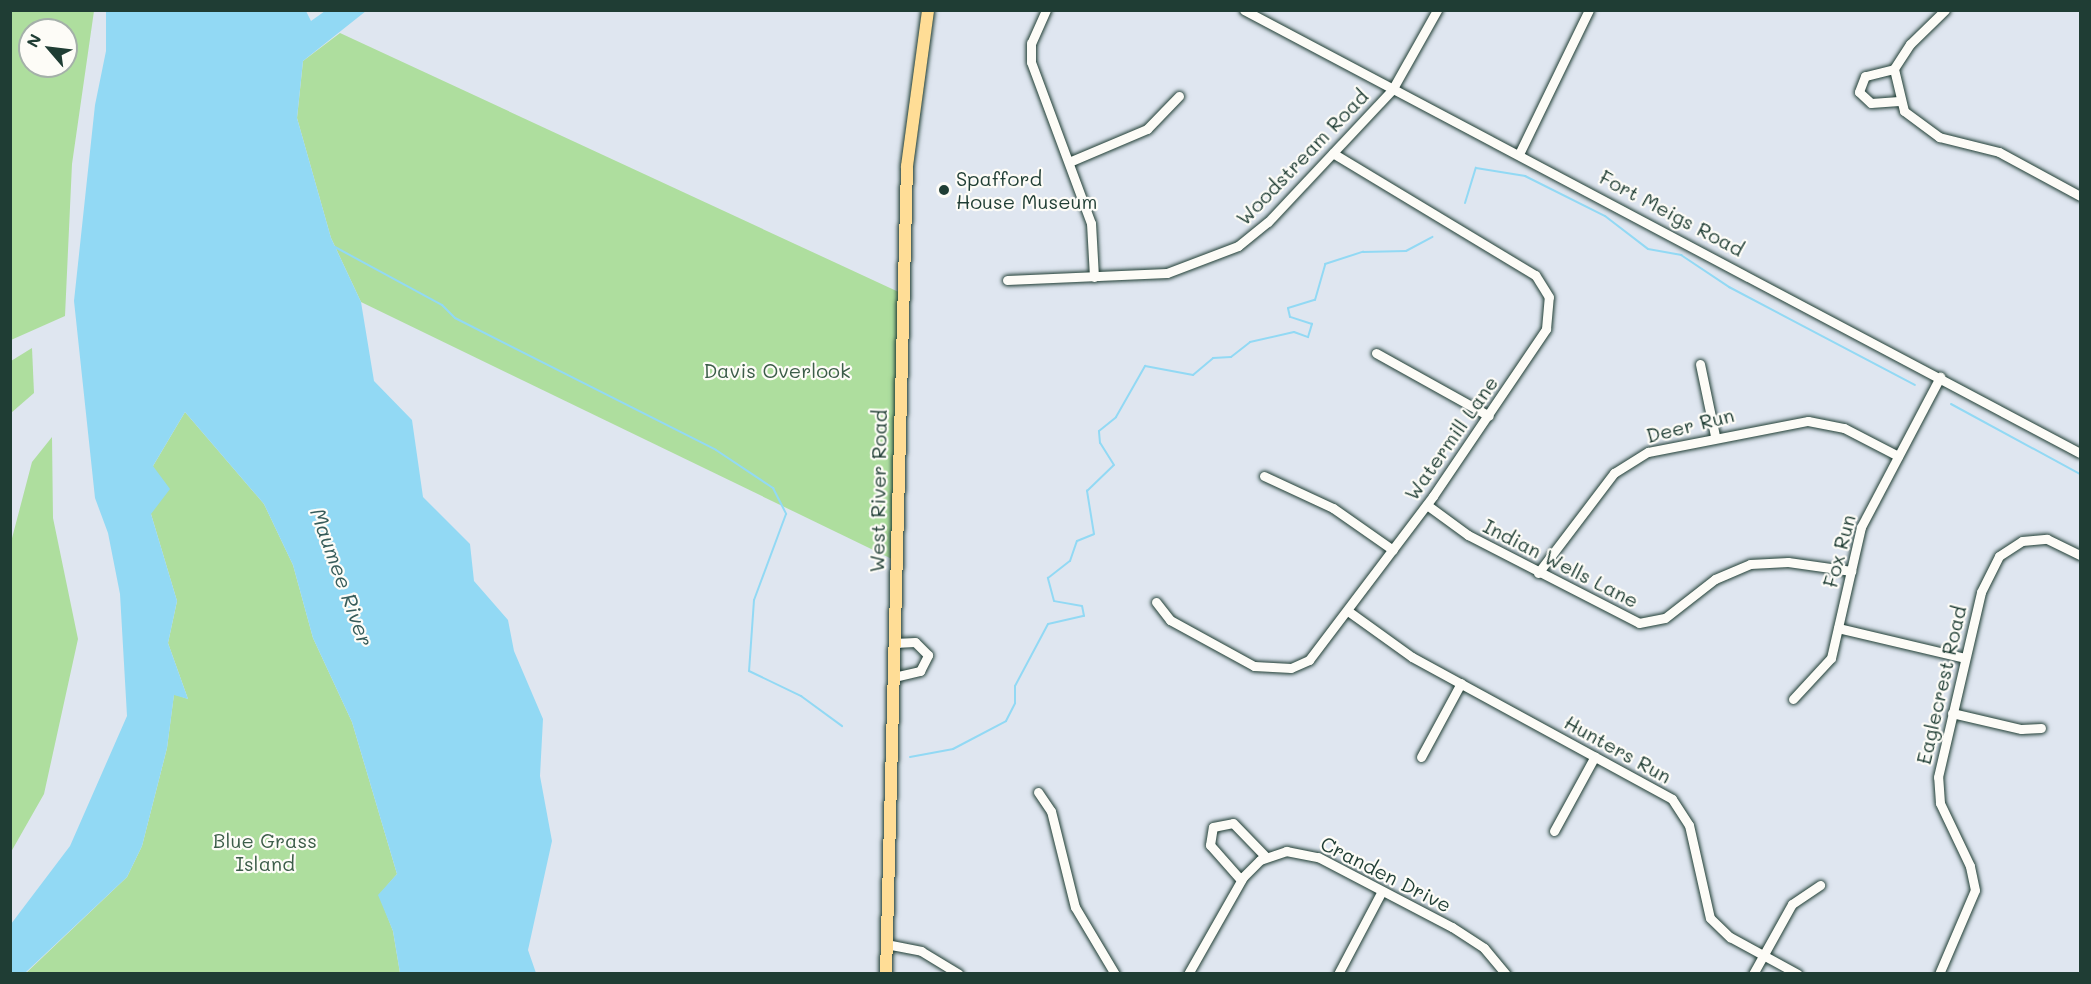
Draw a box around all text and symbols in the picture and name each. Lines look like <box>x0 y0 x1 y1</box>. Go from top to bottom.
north arrow <box>18 18 78 78</box>
text: N <box>21 30 46 51</box>
street label: Woodstream Road <box>1231 84 1373 230</box>
street label: Fort Meigs Road <box>1596 165 1748 261</box>
place label: Spafford House Museum <box>956 166 1097 213</box>
marker: Spafford House Museum <box>937 183 951 197</box>
park label: Davis Overlook <box>703 358 851 382</box>
street label: Watermill Lane <box>1399 371 1503 505</box>
street label: Deer Run <box>1644 402 1736 448</box>
street label: West River Road <box>865 409 891 573</box>
water label: Maumee River <box>305 504 379 650</box>
street label: Fox Run <box>1818 512 1860 590</box>
street label: Indian Wells Lane <box>1479 513 1643 613</box>
street label: Eaglecrest Road <box>1911 603 1971 767</box>
street label: Hunters Run <box>1560 710 1676 788</box>
park label: Blue Grass Island <box>213 829 317 876</box>
street label: Cranden Drive <box>1317 831 1455 917</box>

